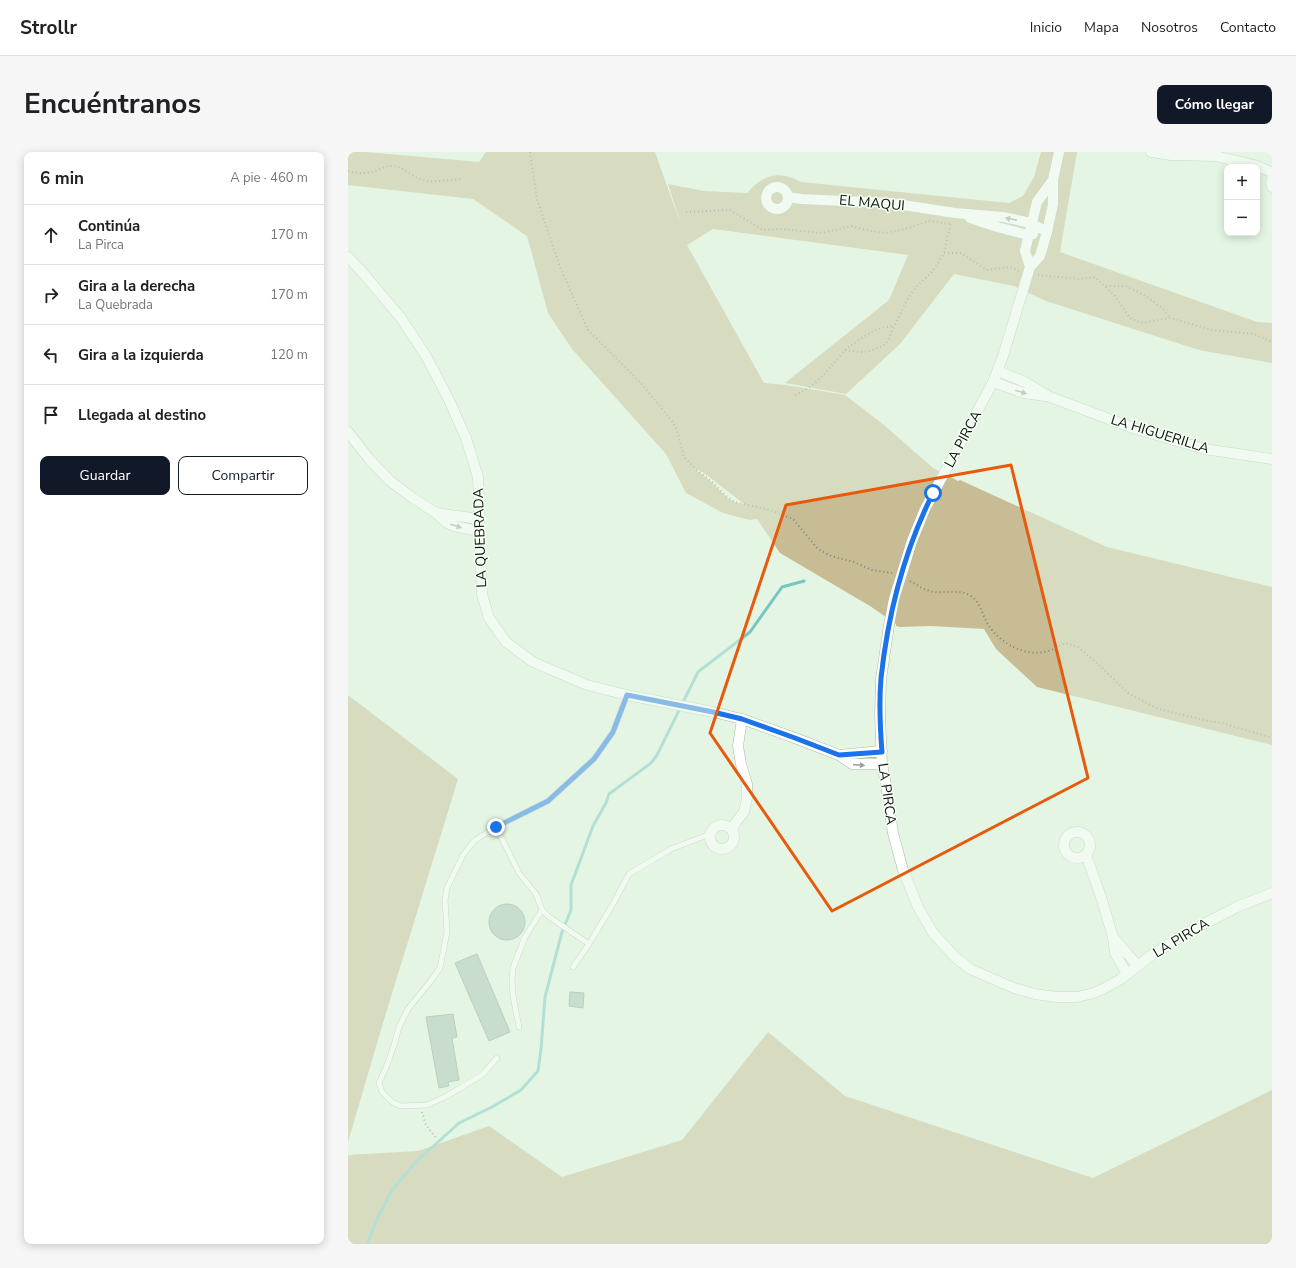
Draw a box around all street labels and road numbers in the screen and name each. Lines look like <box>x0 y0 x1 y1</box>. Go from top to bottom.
street label: EL MAQUI <box>838 191 906 215</box>
street label: LA PIRCA <box>940 407 986 471</box>
street label: LA HIGUERILLA <box>1108 410 1212 458</box>
street label: LA QUEBRADA <box>469 488 491 588</box>
street label: LA PIRCA <box>873 762 901 826</box>
street label: LA PIRCA <box>1149 914 1213 962</box>

